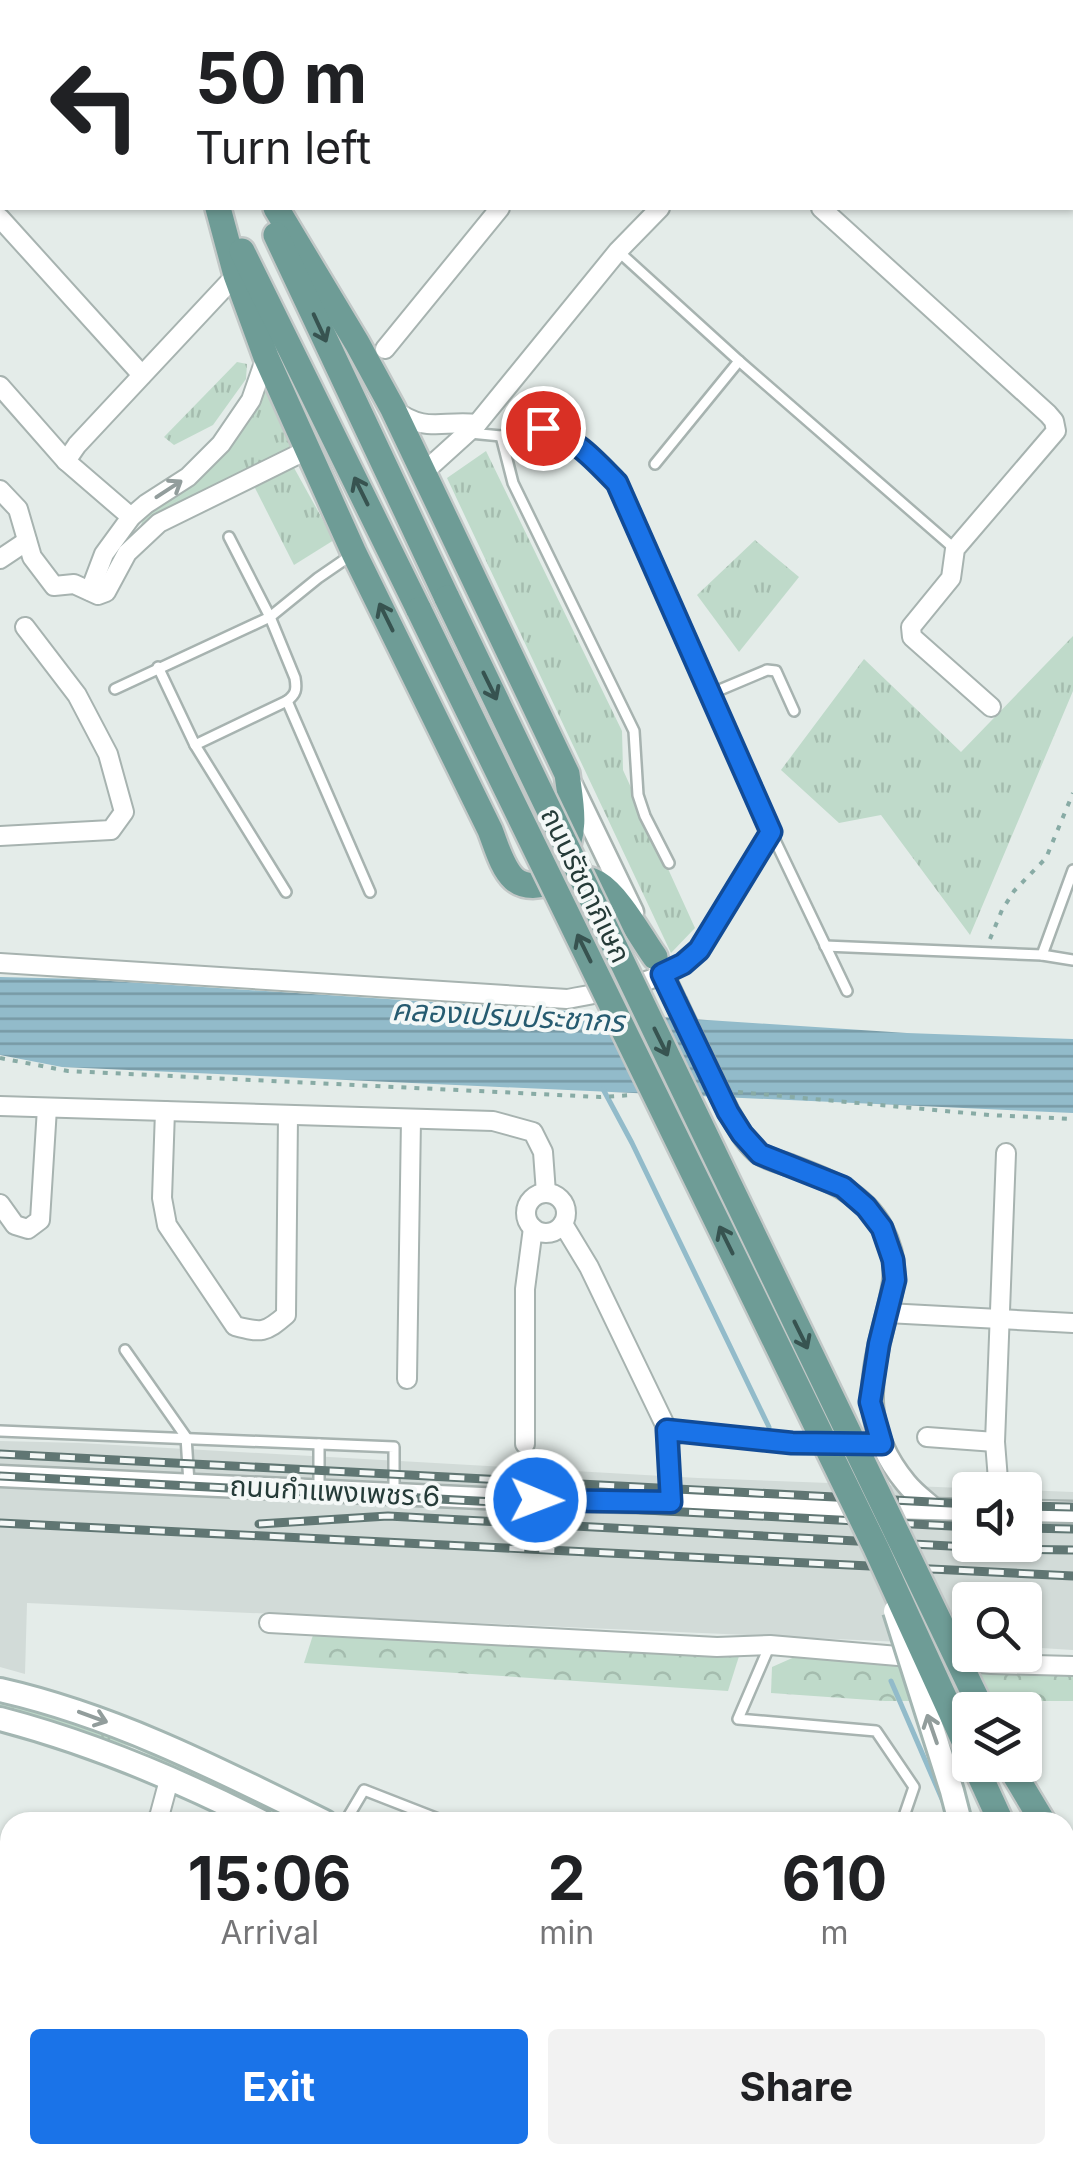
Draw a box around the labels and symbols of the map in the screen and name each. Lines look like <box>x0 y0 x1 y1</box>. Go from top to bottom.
one-way arrow <box>311 312 330 342</box>
pin <box>501 386 586 471</box>
one-way arrow <box>350 477 369 507</box>
one-way arrow <box>154 479 182 500</box>
one-way arrow <box>375 603 394 633</box>
one-way arrow <box>481 670 500 700</box>
street label: ถนนรัชดาภิเษก <box>534 802 638 968</box>
one-way arrow <box>573 934 592 964</box>
water label: คลองเปรมประชากร <box>391 991 628 1039</box>
one-way arrow <box>652 1026 671 1056</box>
one-way arrow <box>715 1226 734 1256</box>
one-way arrow <box>793 1319 812 1349</box>
position arrow <box>484 1448 588 1552</box>
street label: ถนนกำแพงเพชร 6 <box>229 1469 441 1513</box>
one-way arrow <box>77 1709 108 1727</box>
one-way arrow <box>922 1715 940 1746</box>

